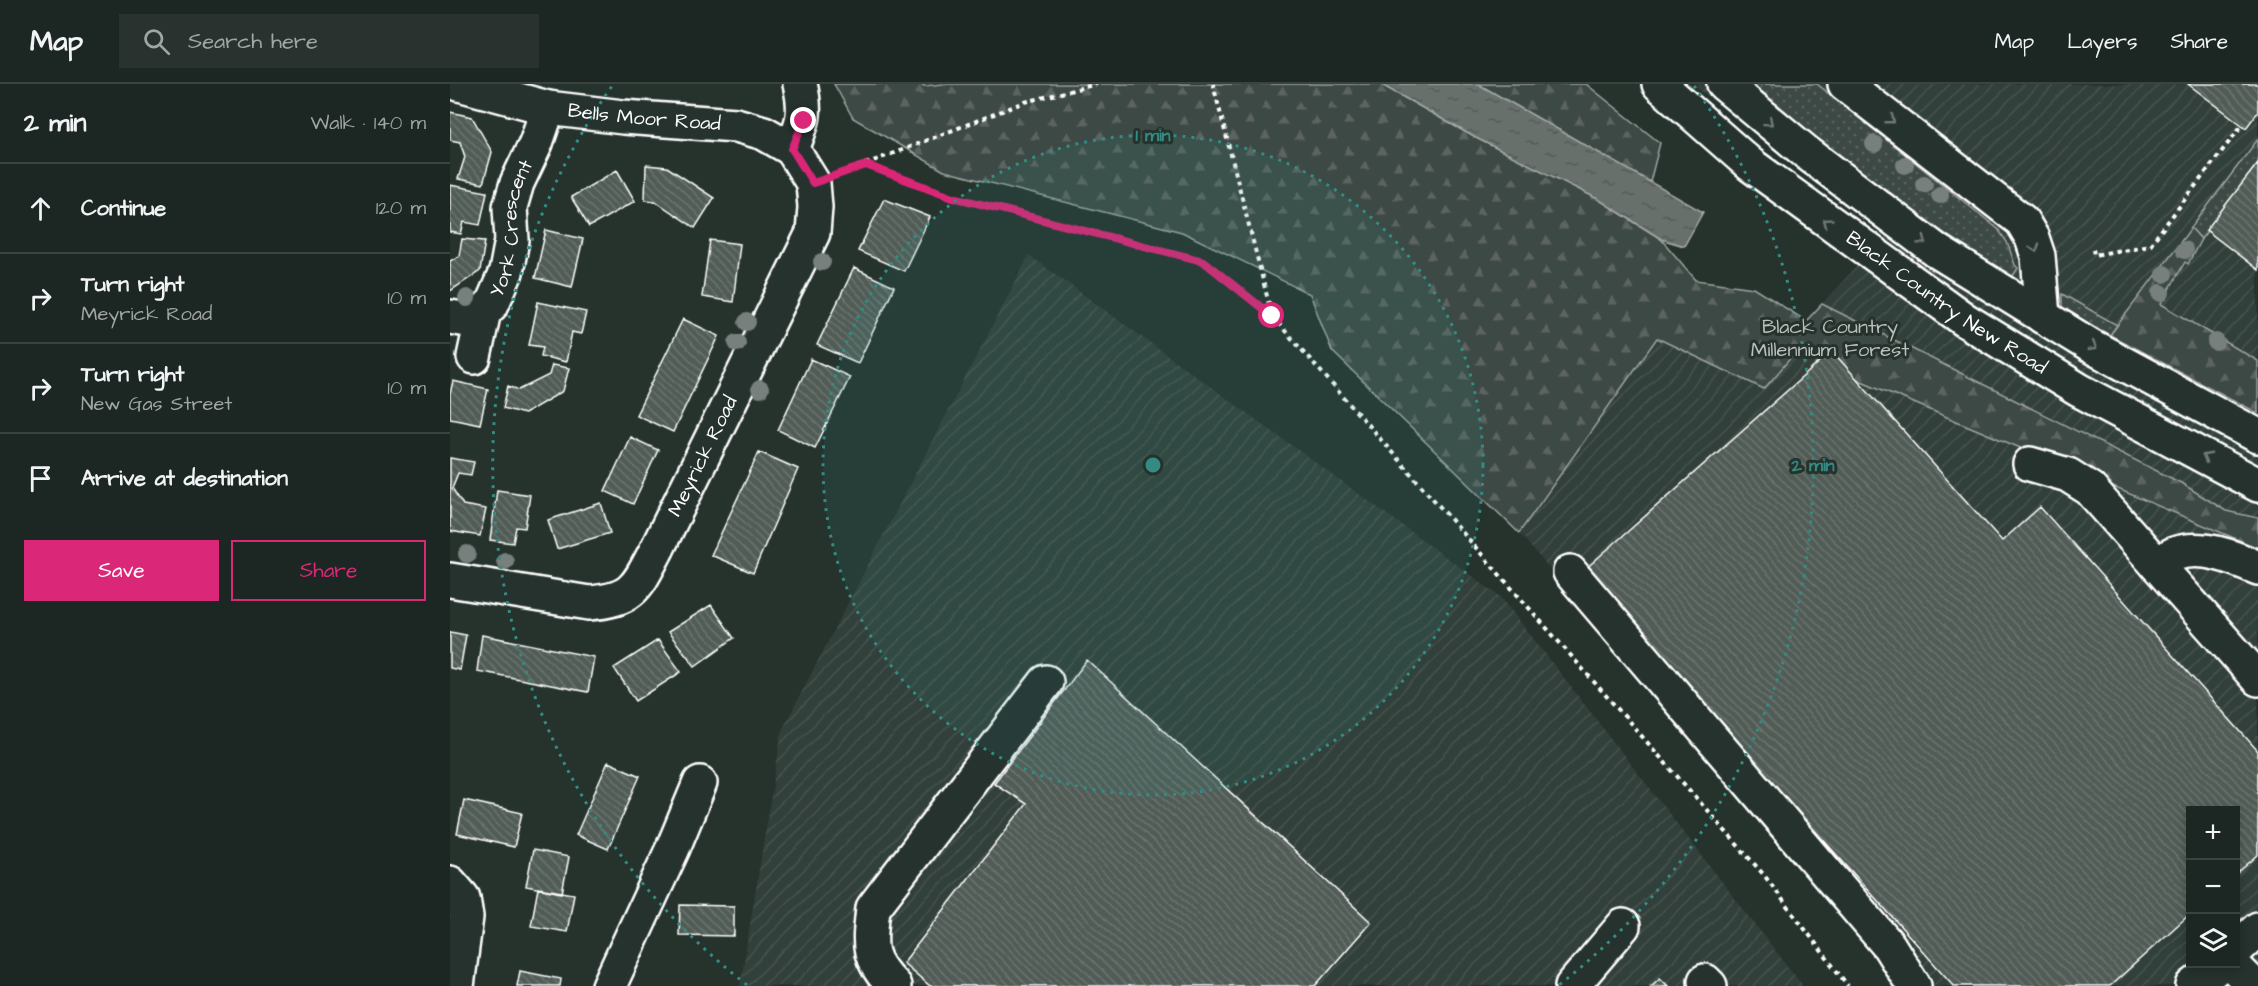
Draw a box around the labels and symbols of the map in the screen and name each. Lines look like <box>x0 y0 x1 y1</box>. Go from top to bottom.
street label: Bells Moor Road <box>566 96 722 138</box>
route end <box>790 107 816 133</box>
one-way arrow <box>1884 113 1895 124</box>
one-way arrow <box>1762 114 1773 125</box>
text: 1 min <box>1135 123 1171 148</box>
street label: York Crescent <box>483 155 540 302</box>
one-way arrow <box>1823 218 1834 229</box>
street label: Black Country New Road <box>1840 224 2052 381</box>
one-way arrow <box>1917 233 1928 244</box>
one-way arrow <box>2028 242 2040 253</box>
route start <box>1258 302 1284 328</box>
park label: Black Country Millennium Forest <box>1751 313 1909 364</box>
one-way arrow <box>2087 340 2097 352</box>
street label: Meyrick Road <box>661 391 744 521</box>
text: 2 min <box>1790 453 1835 478</box>
one-way arrow <box>2202 453 2213 464</box>
centre of rings <box>1143 455 1163 475</box>

